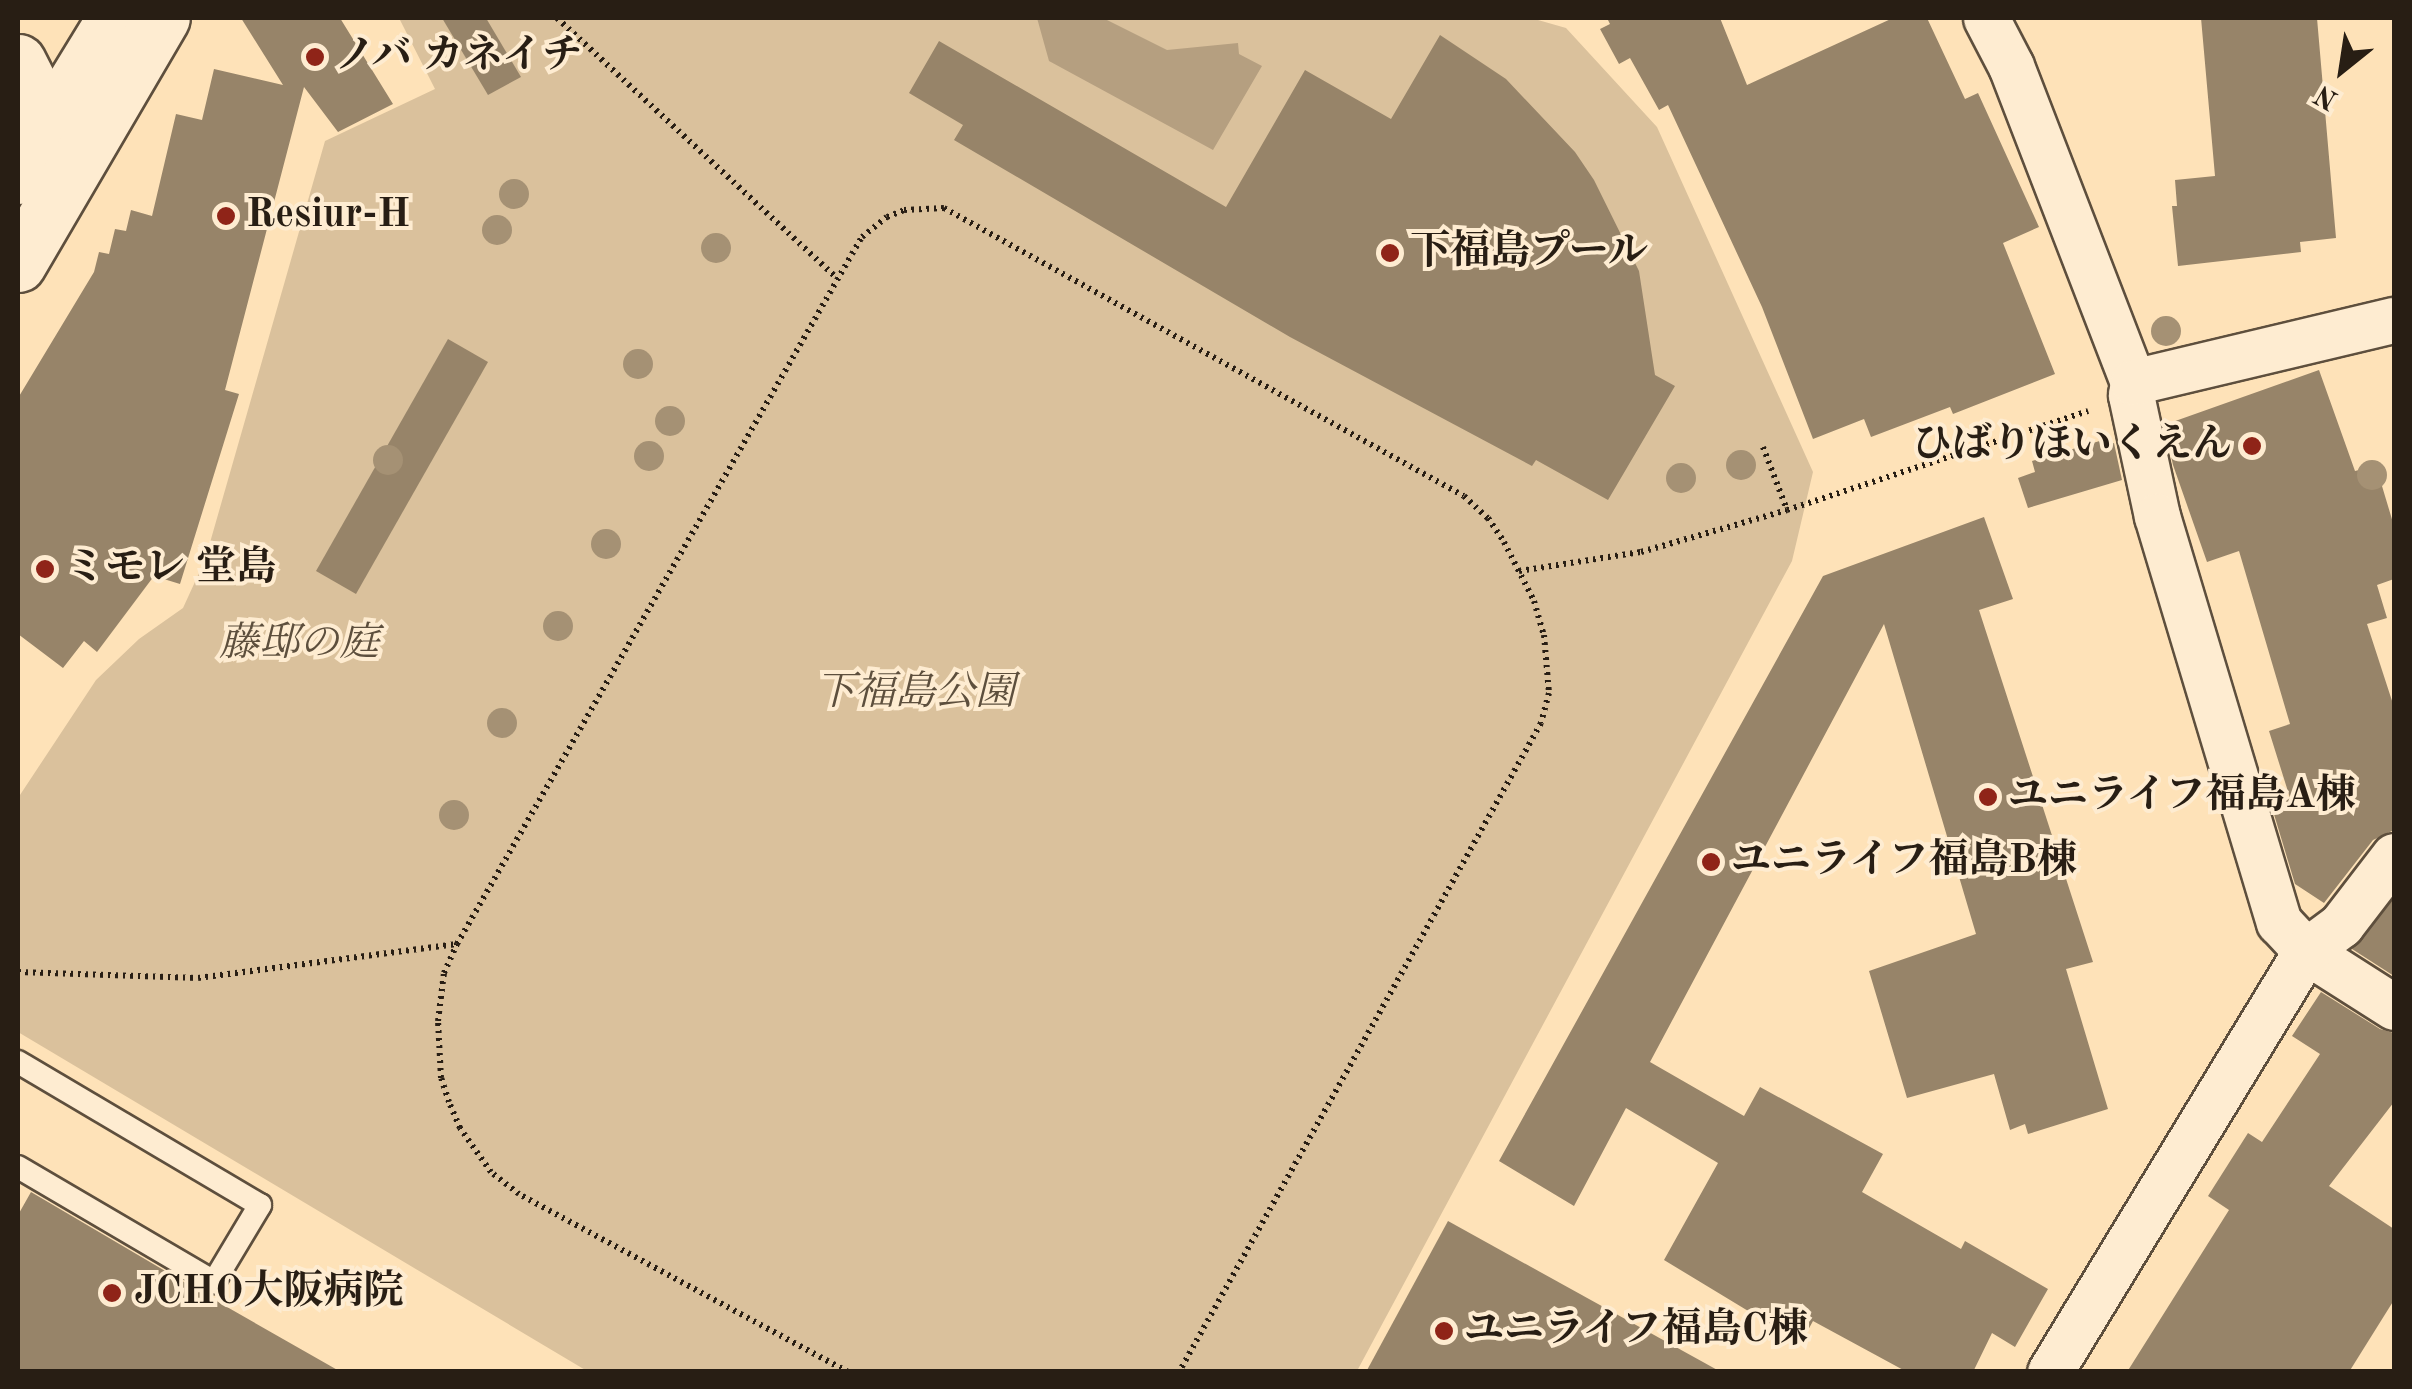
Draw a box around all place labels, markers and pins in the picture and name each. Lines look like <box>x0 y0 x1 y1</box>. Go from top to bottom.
place label: ノバ カネイチ <box>335 33 586 81</box>
marker: ノバ カネイチ <box>304 46 326 68</box>
place label: Resiur-H <box>246 192 410 240</box>
marker: Resiur-H <box>215 205 237 227</box>
place label: 下福島プール <box>1410 229 1649 277</box>
marker: 下福島プール <box>1379 242 1401 264</box>
place label: ひばりほいくえん <box>1912 422 2232 470</box>
marker: ひばりほいくえん <box>2241 435 2263 457</box>
place label: ミモレ 堂島 <box>65 545 276 593</box>
marker: ミモレ 堂島 <box>34 558 56 580</box>
place label: ユニライフ福島A棟 <box>2008 773 2358 821</box>
marker: ユニライフ福島A棟 <box>1977 786 1999 808</box>
place label: ユニライフ福島B棟 <box>1731 838 2079 886</box>
marker: ユニライフ福島B棟 <box>1700 851 1722 873</box>
place label: JCHO大阪病院 <box>134 1269 403 1317</box>
marker: JCHO大阪病院 <box>99 1280 125 1306</box>
place label: ユニライフ福島C棟 <box>1464 1307 1810 1355</box>
marker: ユニライフ福島C棟 <box>1433 1320 1455 1342</box>

